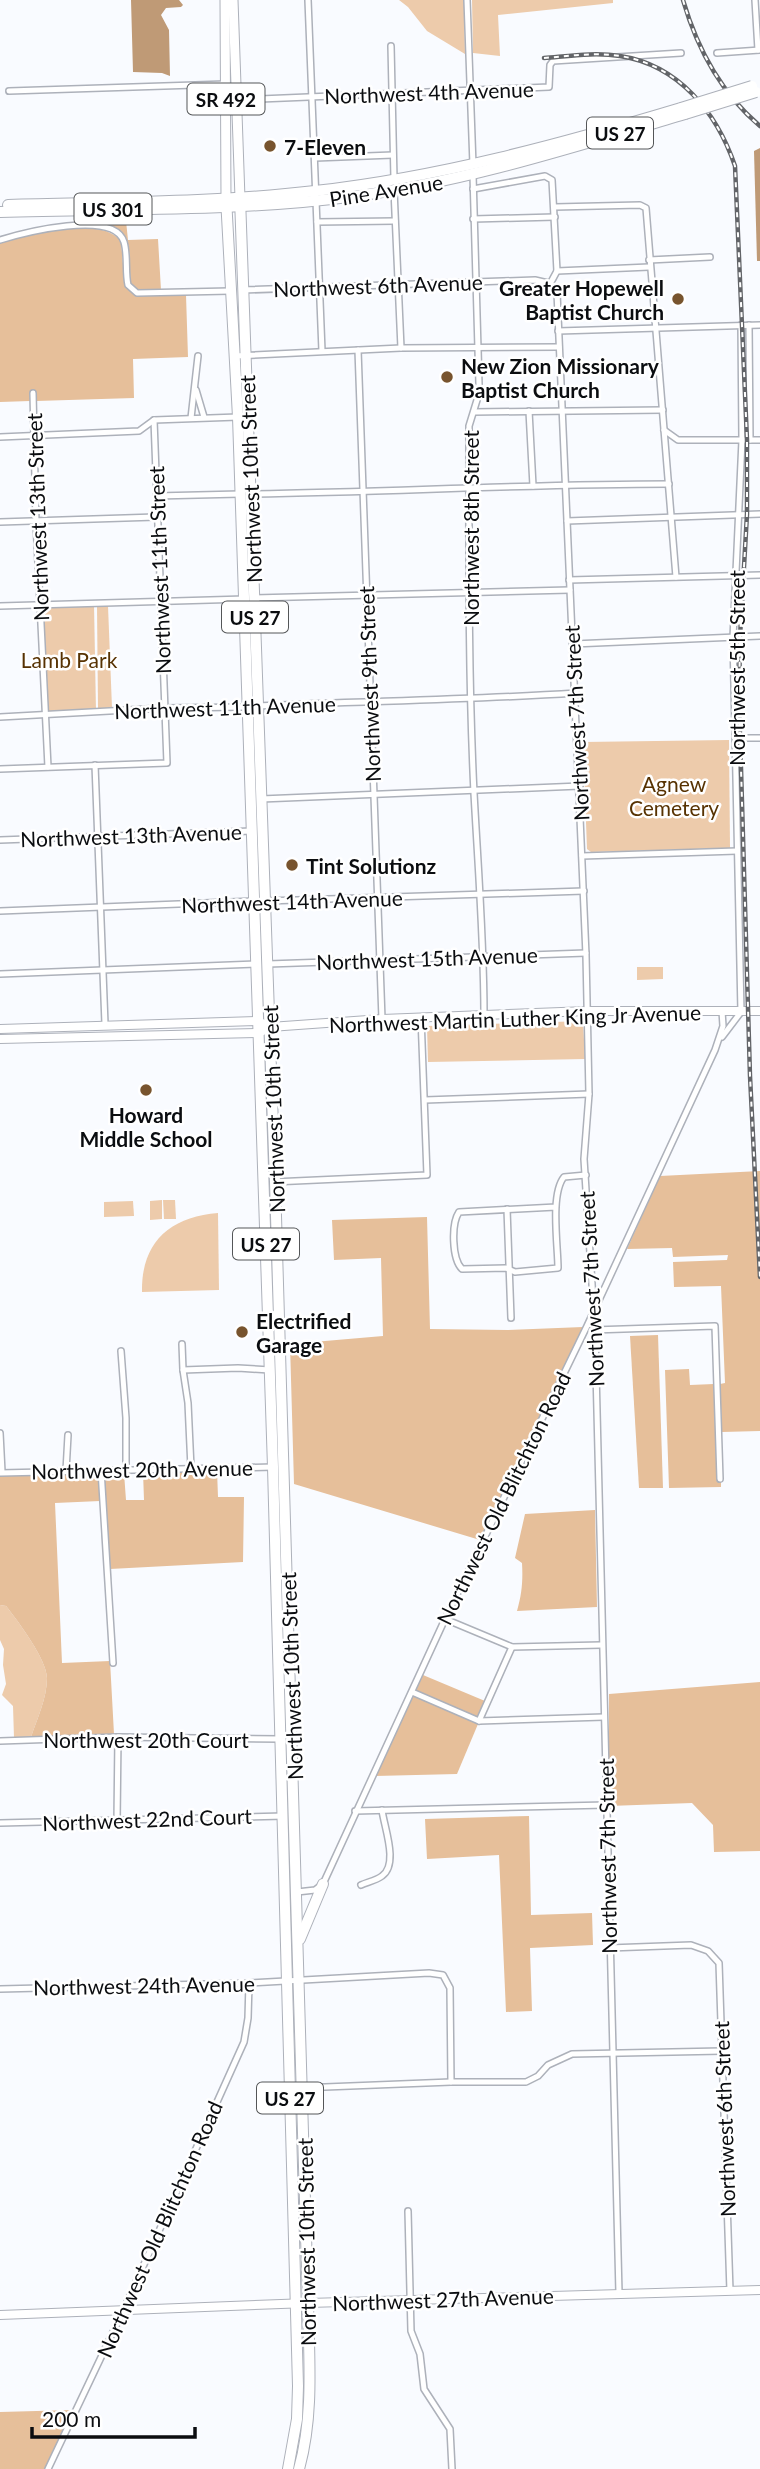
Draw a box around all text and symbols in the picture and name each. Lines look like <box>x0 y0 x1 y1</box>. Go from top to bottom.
street label: Northwest 4th Avenue <box>324 76 534 108</box>
road number: SR 492 <box>188 83 264 114</box>
road number: US 27 <box>587 118 653 148</box>
place label: 7-Eleven <box>284 134 366 159</box>
marker: 7-Eleven <box>262 138 278 154</box>
street label: Pine Avenue <box>327 169 445 211</box>
road number: US 301 <box>74 194 152 224</box>
street label: Northwest 6th Avenue <box>273 269 483 301</box>
place label: Greater Hopewell Baptist Church <box>499 275 664 324</box>
marker: Greater Hopewell Baptist Church <box>670 291 686 307</box>
place label: New Zion Missionary Baptist Church <box>461 353 660 402</box>
marker: New Zion Missionary Baptist Church <box>439 369 455 385</box>
street label: Northwest 10th Street <box>234 374 266 583</box>
street label: Northwest 13th Street <box>21 412 53 621</box>
street label: Northwest 8th Street <box>458 430 483 626</box>
street label: Northwest 11th Street <box>143 465 175 674</box>
street label: Northwest 5th Street <box>724 570 749 766</box>
street label: Northwest 9th Street <box>353 585 385 782</box>
road number: US 27 <box>222 602 288 632</box>
street label: Northwest 7th Street <box>558 624 594 822</box>
park label: Lamb Park <box>21 647 118 672</box>
street label: Northwest 11th Avenue <box>114 691 336 723</box>
park label: Agnew Cemetery <box>629 771 719 820</box>
street label: Northwest 13th Avenue <box>20 819 242 851</box>
place label: Tint Solutionz <box>306 853 436 878</box>
marker: Tint Solutionz <box>284 857 300 873</box>
street label: Northwest 14th Avenue <box>181 885 403 917</box>
street label: Northwest 15th Avenue <box>316 942 538 974</box>
street label: Northwest Martin Luther King Jr Avenue <box>328 999 702 1037</box>
street label: Northwest 10th Street <box>257 1004 289 1213</box>
marker: Howard Middle School <box>138 1082 154 1098</box>
place label: Howard Middle School <box>79 1102 213 1151</box>
street label: Northwest 7th Street <box>573 1190 609 1388</box>
road number: US 27 <box>233 1228 299 1260</box>
place label: Electrified Garage <box>256 1308 351 1357</box>
marker: Electrified Garage <box>234 1324 250 1340</box>
street label: Northwest Old Blitchton Road <box>431 1368 575 1628</box>
street label: Northwest 20th Avenue <box>31 1455 253 1483</box>
street label: Northwest 10th Street <box>275 1571 307 1780</box>
street label: Northwest 20th Court <box>43 1727 249 1752</box>
street label: Northwest 7th Street <box>593 1757 621 1954</box>
street label: Northwest 22nd Court <box>42 1803 253 1835</box>
street label: Northwest 24th Avenue <box>33 1971 255 1999</box>
street label: Northwest 6th Street <box>708 2020 740 2217</box>
road number: US 27 <box>257 2082 323 2114</box>
street label: Northwest Old Blitchton Road <box>91 2097 227 2361</box>
street label: Northwest 10th Street <box>292 2137 320 2346</box>
street label: Northwest 27th Avenue <box>332 2283 554 2315</box>
scale bar <box>32 2396 194 2440</box>
text: 200 m <box>42 2406 101 2431</box>

